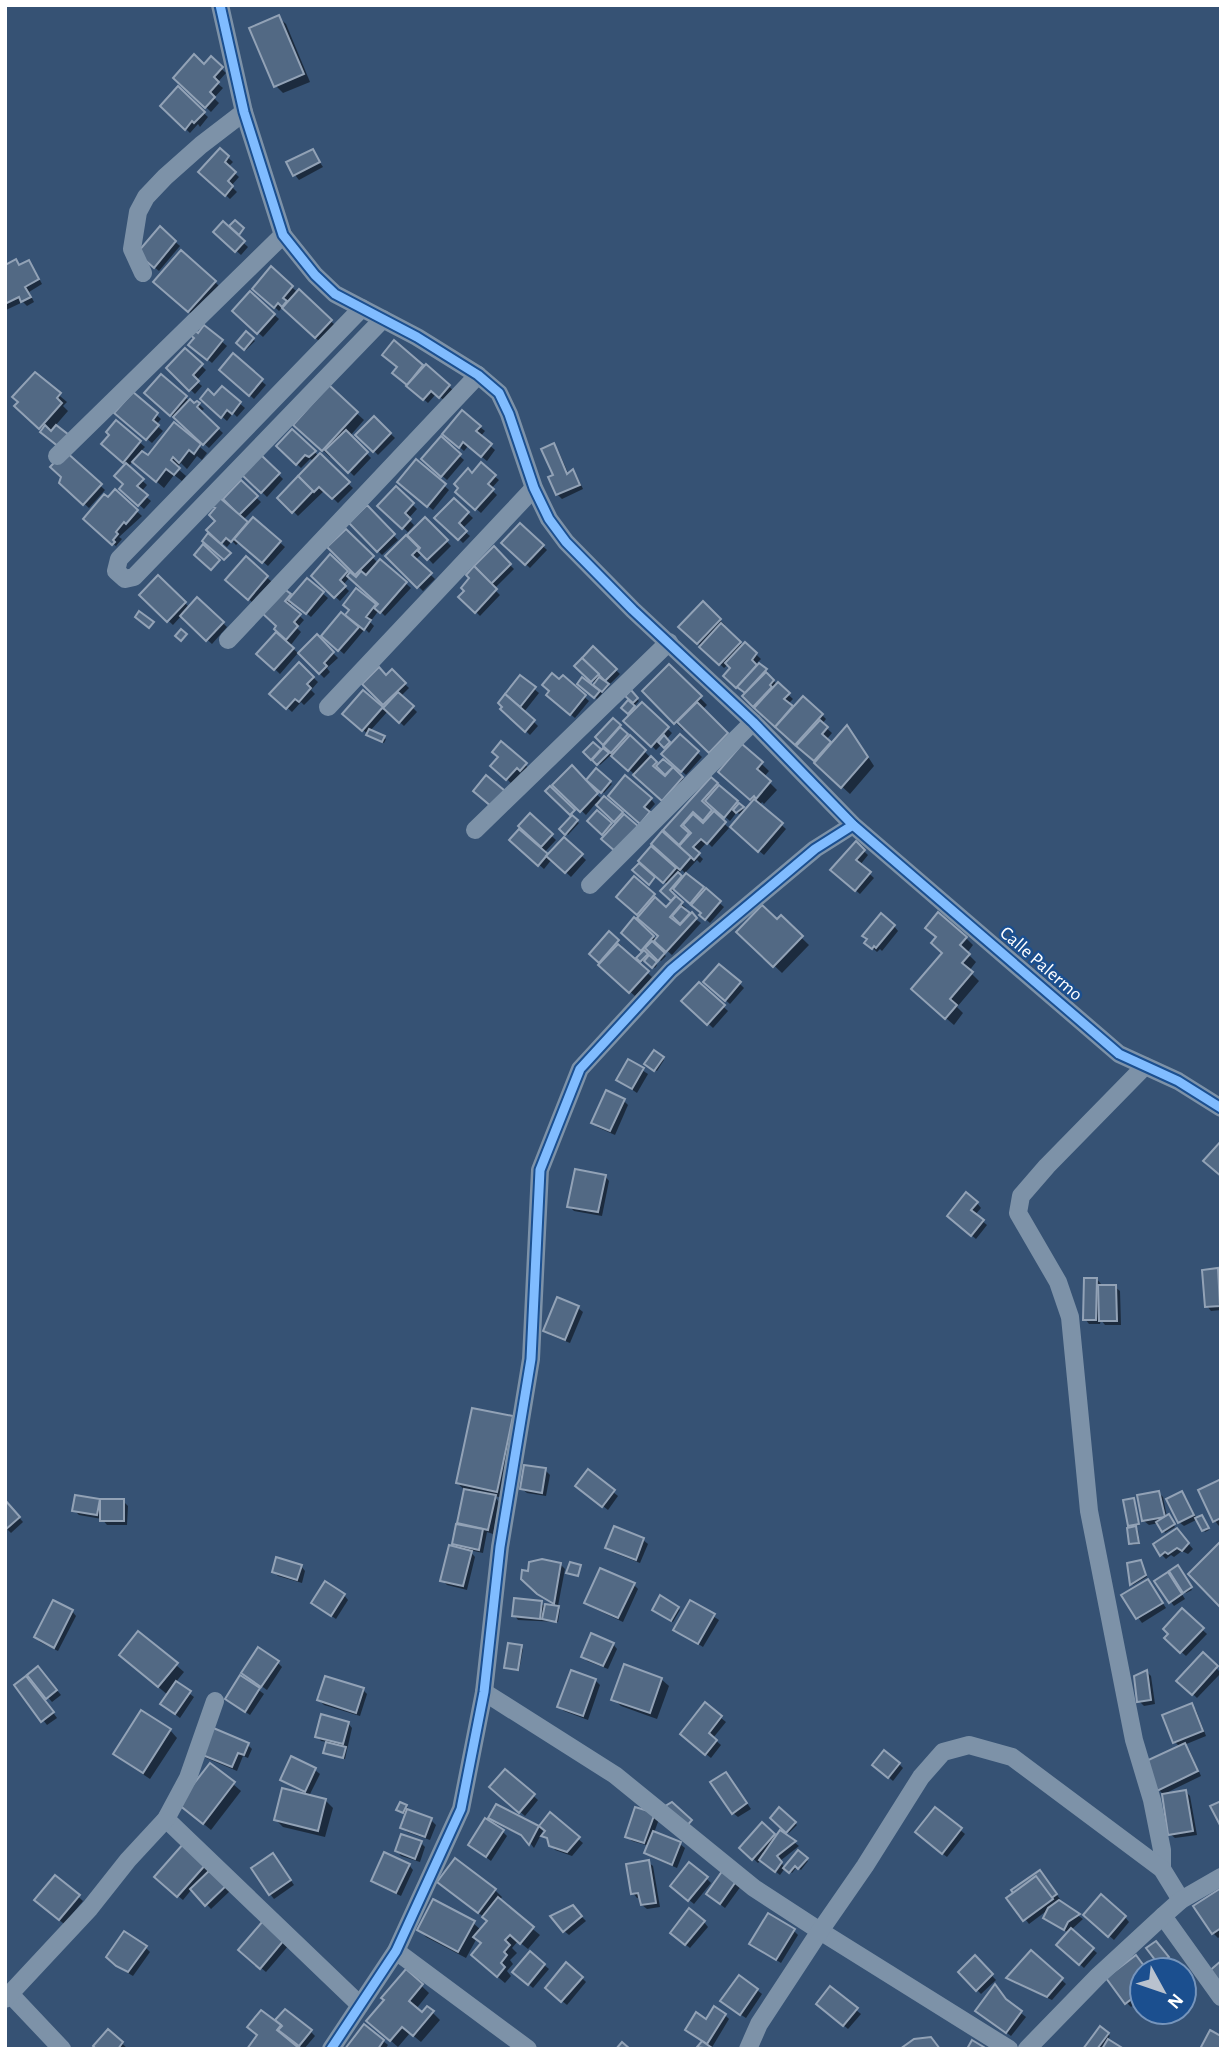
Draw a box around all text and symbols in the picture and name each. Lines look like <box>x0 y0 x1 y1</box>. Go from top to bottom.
street label: Calle Palermo <box>996 923 1086 1005</box>
north arrow <box>1128 1956 1198 2026</box>
text: N <box>1163 1990 1186 2012</box>

